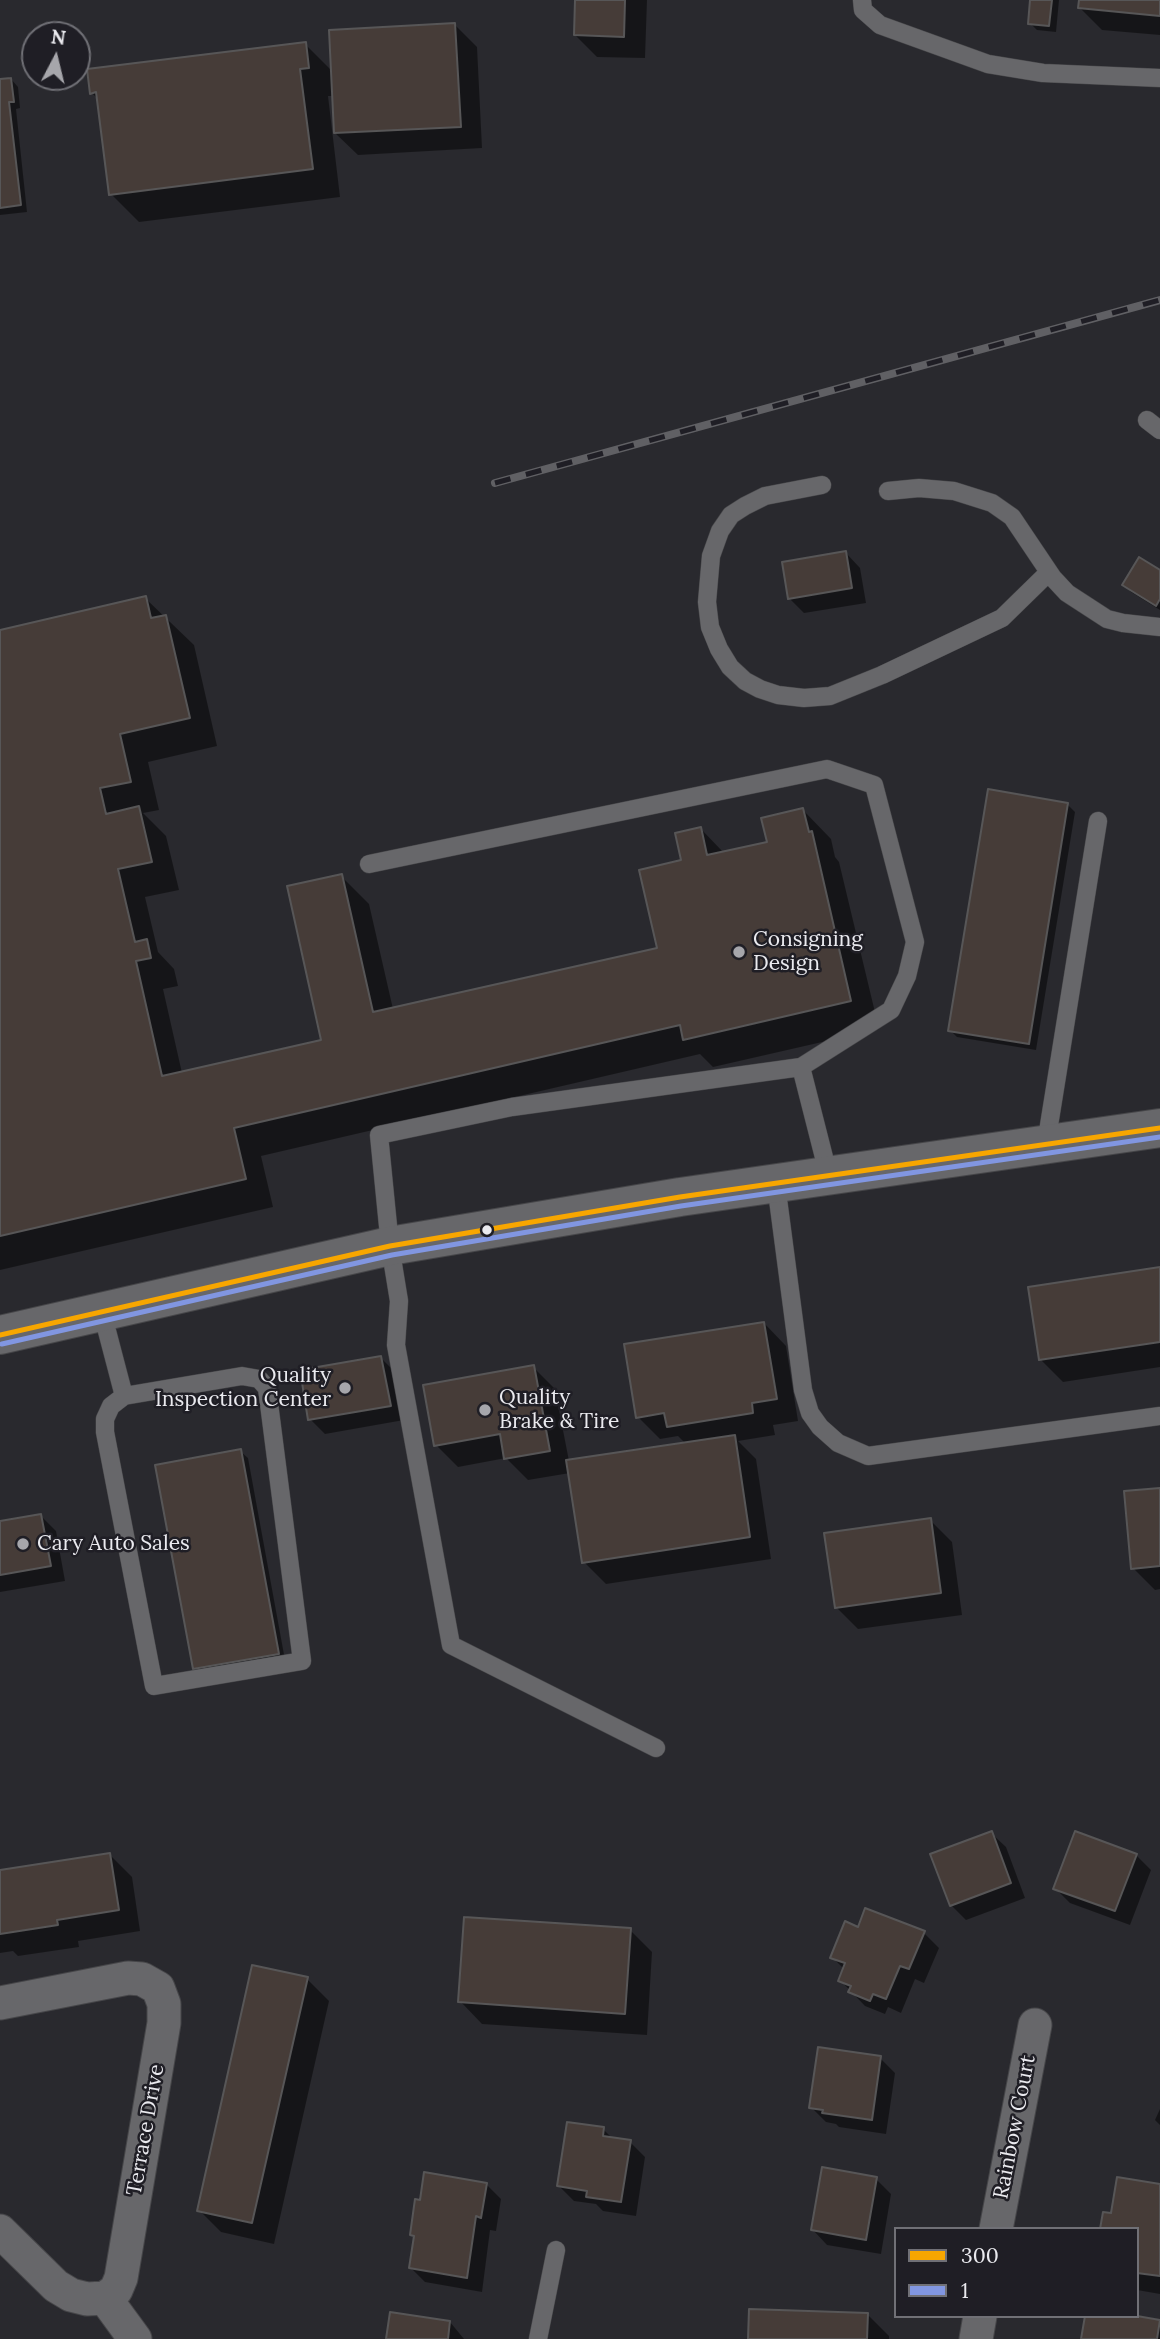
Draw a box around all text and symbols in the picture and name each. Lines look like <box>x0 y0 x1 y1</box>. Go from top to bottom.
north arrow <box>21 21 91 91</box>
text: N <box>50 24 67 50</box>
place label: Consigning Design <box>753 927 863 977</box>
marker: Consigning Design <box>731 944 747 960</box>
unlabelled marker <box>480 1223 494 1237</box>
place label: Quality Inspection Center <box>155 1363 331 1413</box>
marker: Quality Inspection Center <box>337 1380 353 1396</box>
place label: Quality Brake & Tire <box>499 1385 619 1435</box>
marker: Quality Brake & Tire <box>477 1402 493 1418</box>
place label: Cary Auto Sales <box>37 1531 190 1557</box>
marker: Cary Auto Sales <box>15 1536 31 1552</box>
street label: Rainbow Court <box>989 2053 1041 2201</box>
street label: Terrace Drive <box>122 2062 170 2198</box>
legend <box>894 2227 1139 2318</box>
text: 300 <box>961 2242 999 2269</box>
text: 1 <box>961 2277 969 2304</box>

